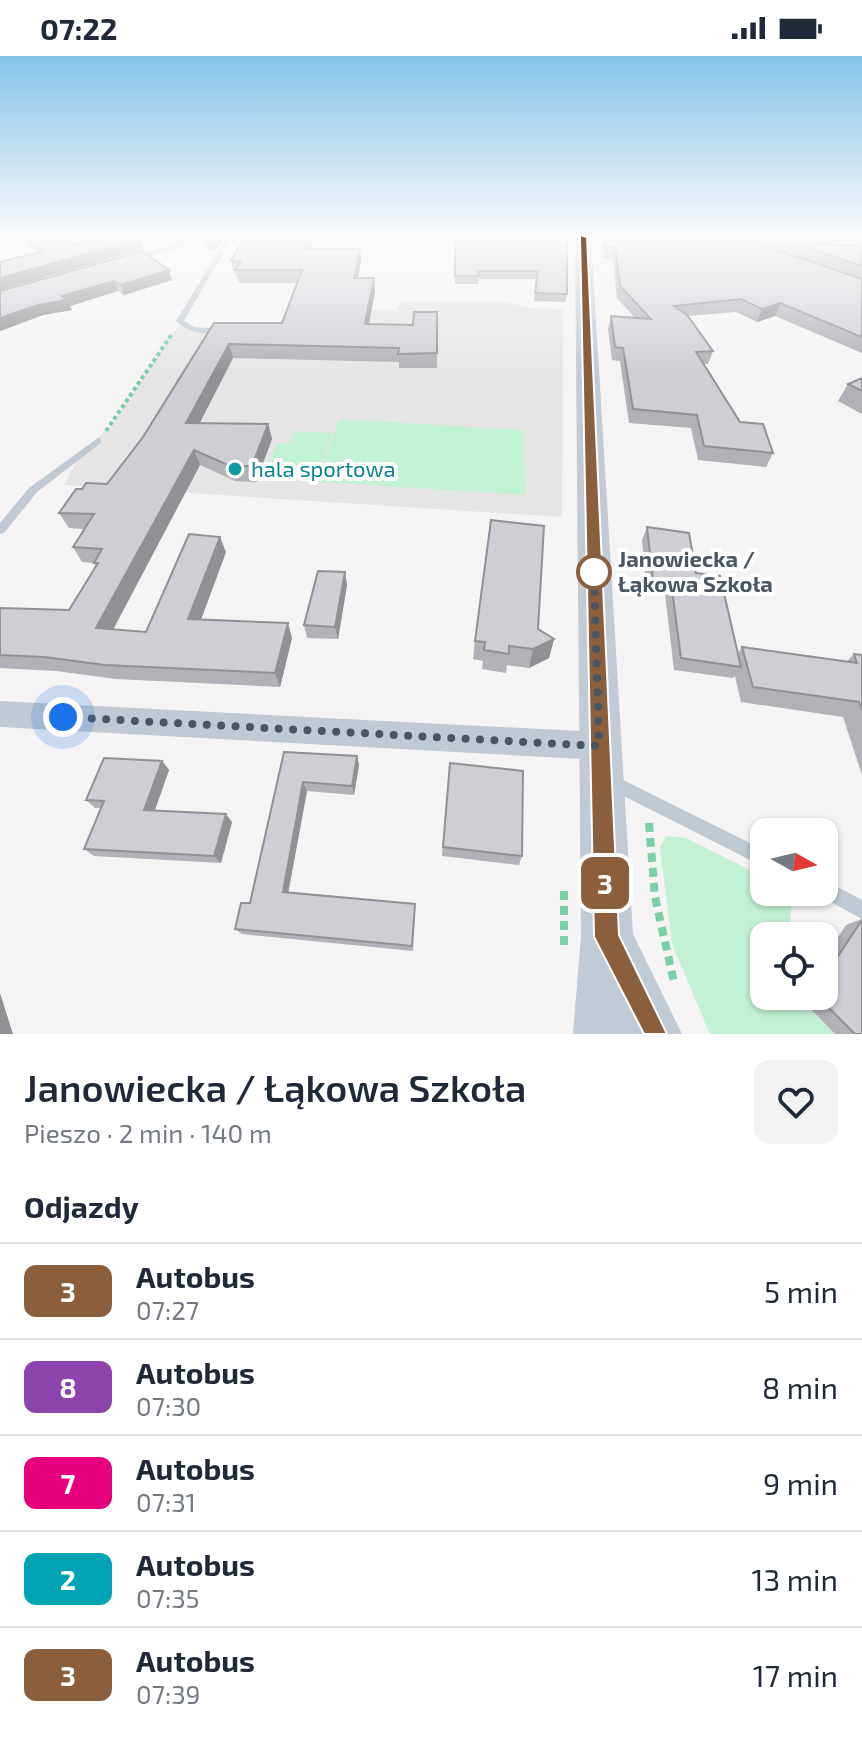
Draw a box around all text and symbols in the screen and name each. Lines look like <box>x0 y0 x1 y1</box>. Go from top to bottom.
text: 07:22 <box>40 10 117 46</box>
place label: hala sportowa <box>251 455 396 481</box>
marker: hala sportowa <box>226 460 244 478</box>
place label: Janowiecka / Łąkowa Szkoła <box>618 545 773 597</box>
marker: Janowiecka / Łąkowa Szkoła <box>577 555 611 589</box>
your location <box>43 697 83 737</box>
north arrow <box>750 818 838 906</box>
map controls <box>750 818 838 1010</box>
line badge: 3 <box>579 857 631 909</box>
text: 3 <box>597 866 613 900</box>
button: locate <box>750 922 838 1010</box>
button: heart <box>754 1060 838 1144</box>
text: Janowiecka / Łąkowa Szkoła <box>24 1064 526 1110</box>
text: Pieszo · 2 min · 140 m <box>24 1117 272 1148</box>
text: Odjazdy <box>24 1188 139 1224</box>
text: Autobus <box>136 1258 255 1294</box>
text: 5 min <box>764 1273 838 1309</box>
text: 3 <box>60 1274 76 1308</box>
text: 07:27 <box>136 1294 199 1325</box>
text: Autobus <box>136 1354 255 1390</box>
text: 8 min <box>762 1369 838 1405</box>
text: 8 <box>59 1370 77 1404</box>
text: 07:30 <box>136 1390 201 1421</box>
text: Autobus <box>136 1450 255 1486</box>
text: 9 min <box>763 1465 838 1501</box>
text: 7 <box>61 1466 75 1500</box>
text: 07:31 <box>136 1486 196 1517</box>
text: Autobus <box>136 1546 255 1582</box>
text: 13 min <box>752 1561 838 1597</box>
text: 2 <box>60 1562 76 1596</box>
text: 07:35 <box>136 1582 200 1613</box>
text: Autobus <box>136 1642 255 1678</box>
text: 17 min <box>753 1657 838 1693</box>
text: 3 <box>60 1658 76 1692</box>
text: 07:39 <box>136 1678 200 1709</box>

